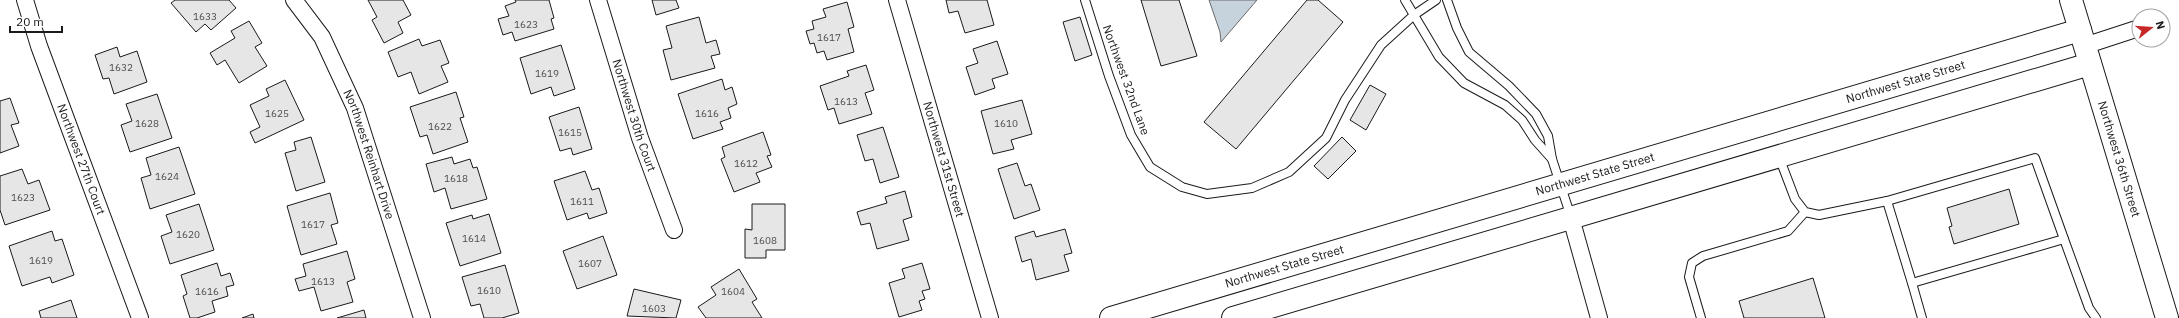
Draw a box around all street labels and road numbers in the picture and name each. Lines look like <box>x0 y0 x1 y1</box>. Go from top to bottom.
street label: Northwest 32nd Lane <box>1100 23 1153 137</box>
street label: Northwest 30th Court <box>609 57 660 174</box>
street label: Northwest State Street <box>1844 57 1967 106</box>
street label: Northwest Reinhart Drive <box>340 87 398 221</box>
street label: Northwest 36th Street <box>2095 99 2144 219</box>
street label: Northwest 31st Street <box>920 100 968 219</box>
street label: Northwest 27th Court <box>54 102 109 217</box>
street label: Northwest State Street <box>1534 149 1656 198</box>
street label: Northwest State Street <box>1223 241 1346 291</box>

